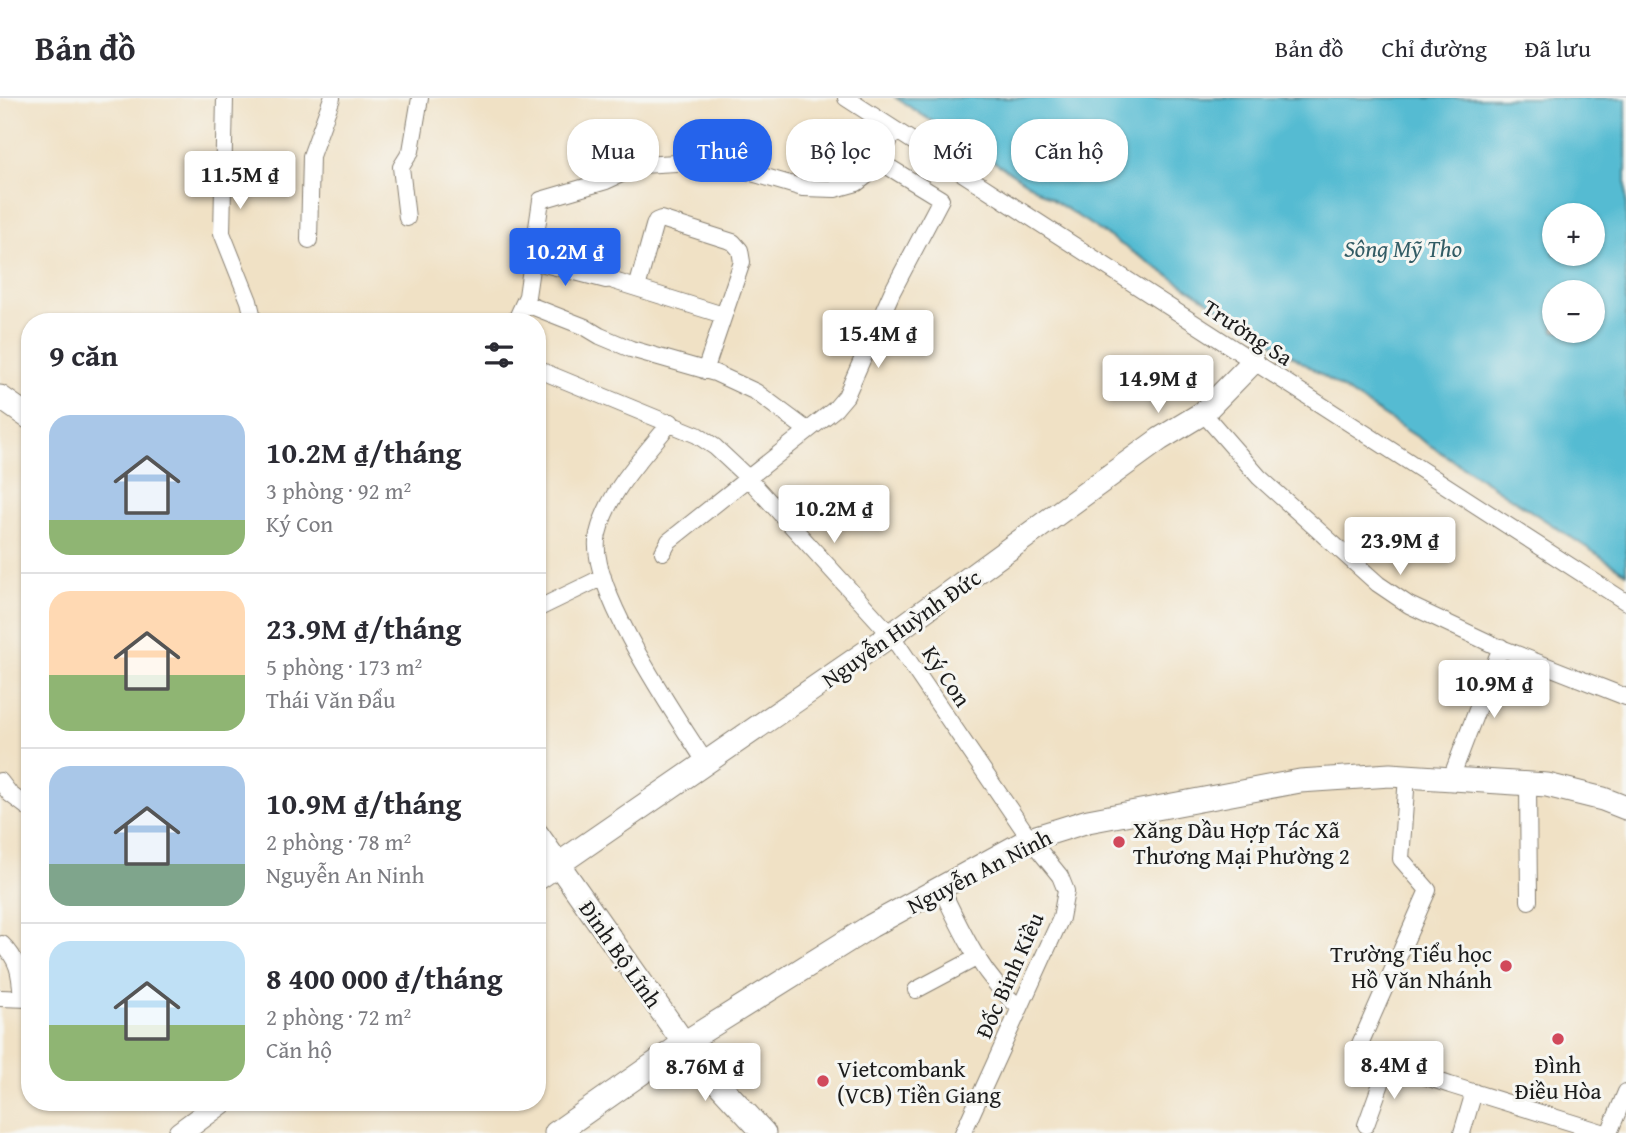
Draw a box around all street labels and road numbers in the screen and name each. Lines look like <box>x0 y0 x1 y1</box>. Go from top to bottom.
street label: Trường Sa <box>1197 291 1300 373</box>
street label: Nguyễn Huỳnh Đức <box>815 561 987 695</box>
street label: Ký Con <box>915 639 980 713</box>
street label: Nguyễn An Ninh <box>901 820 1057 922</box>
street label: Đinh Bộ Lĩnh <box>572 893 670 1015</box>
street label: Đốc Binh Kiều <box>967 906 1052 1043</box>

